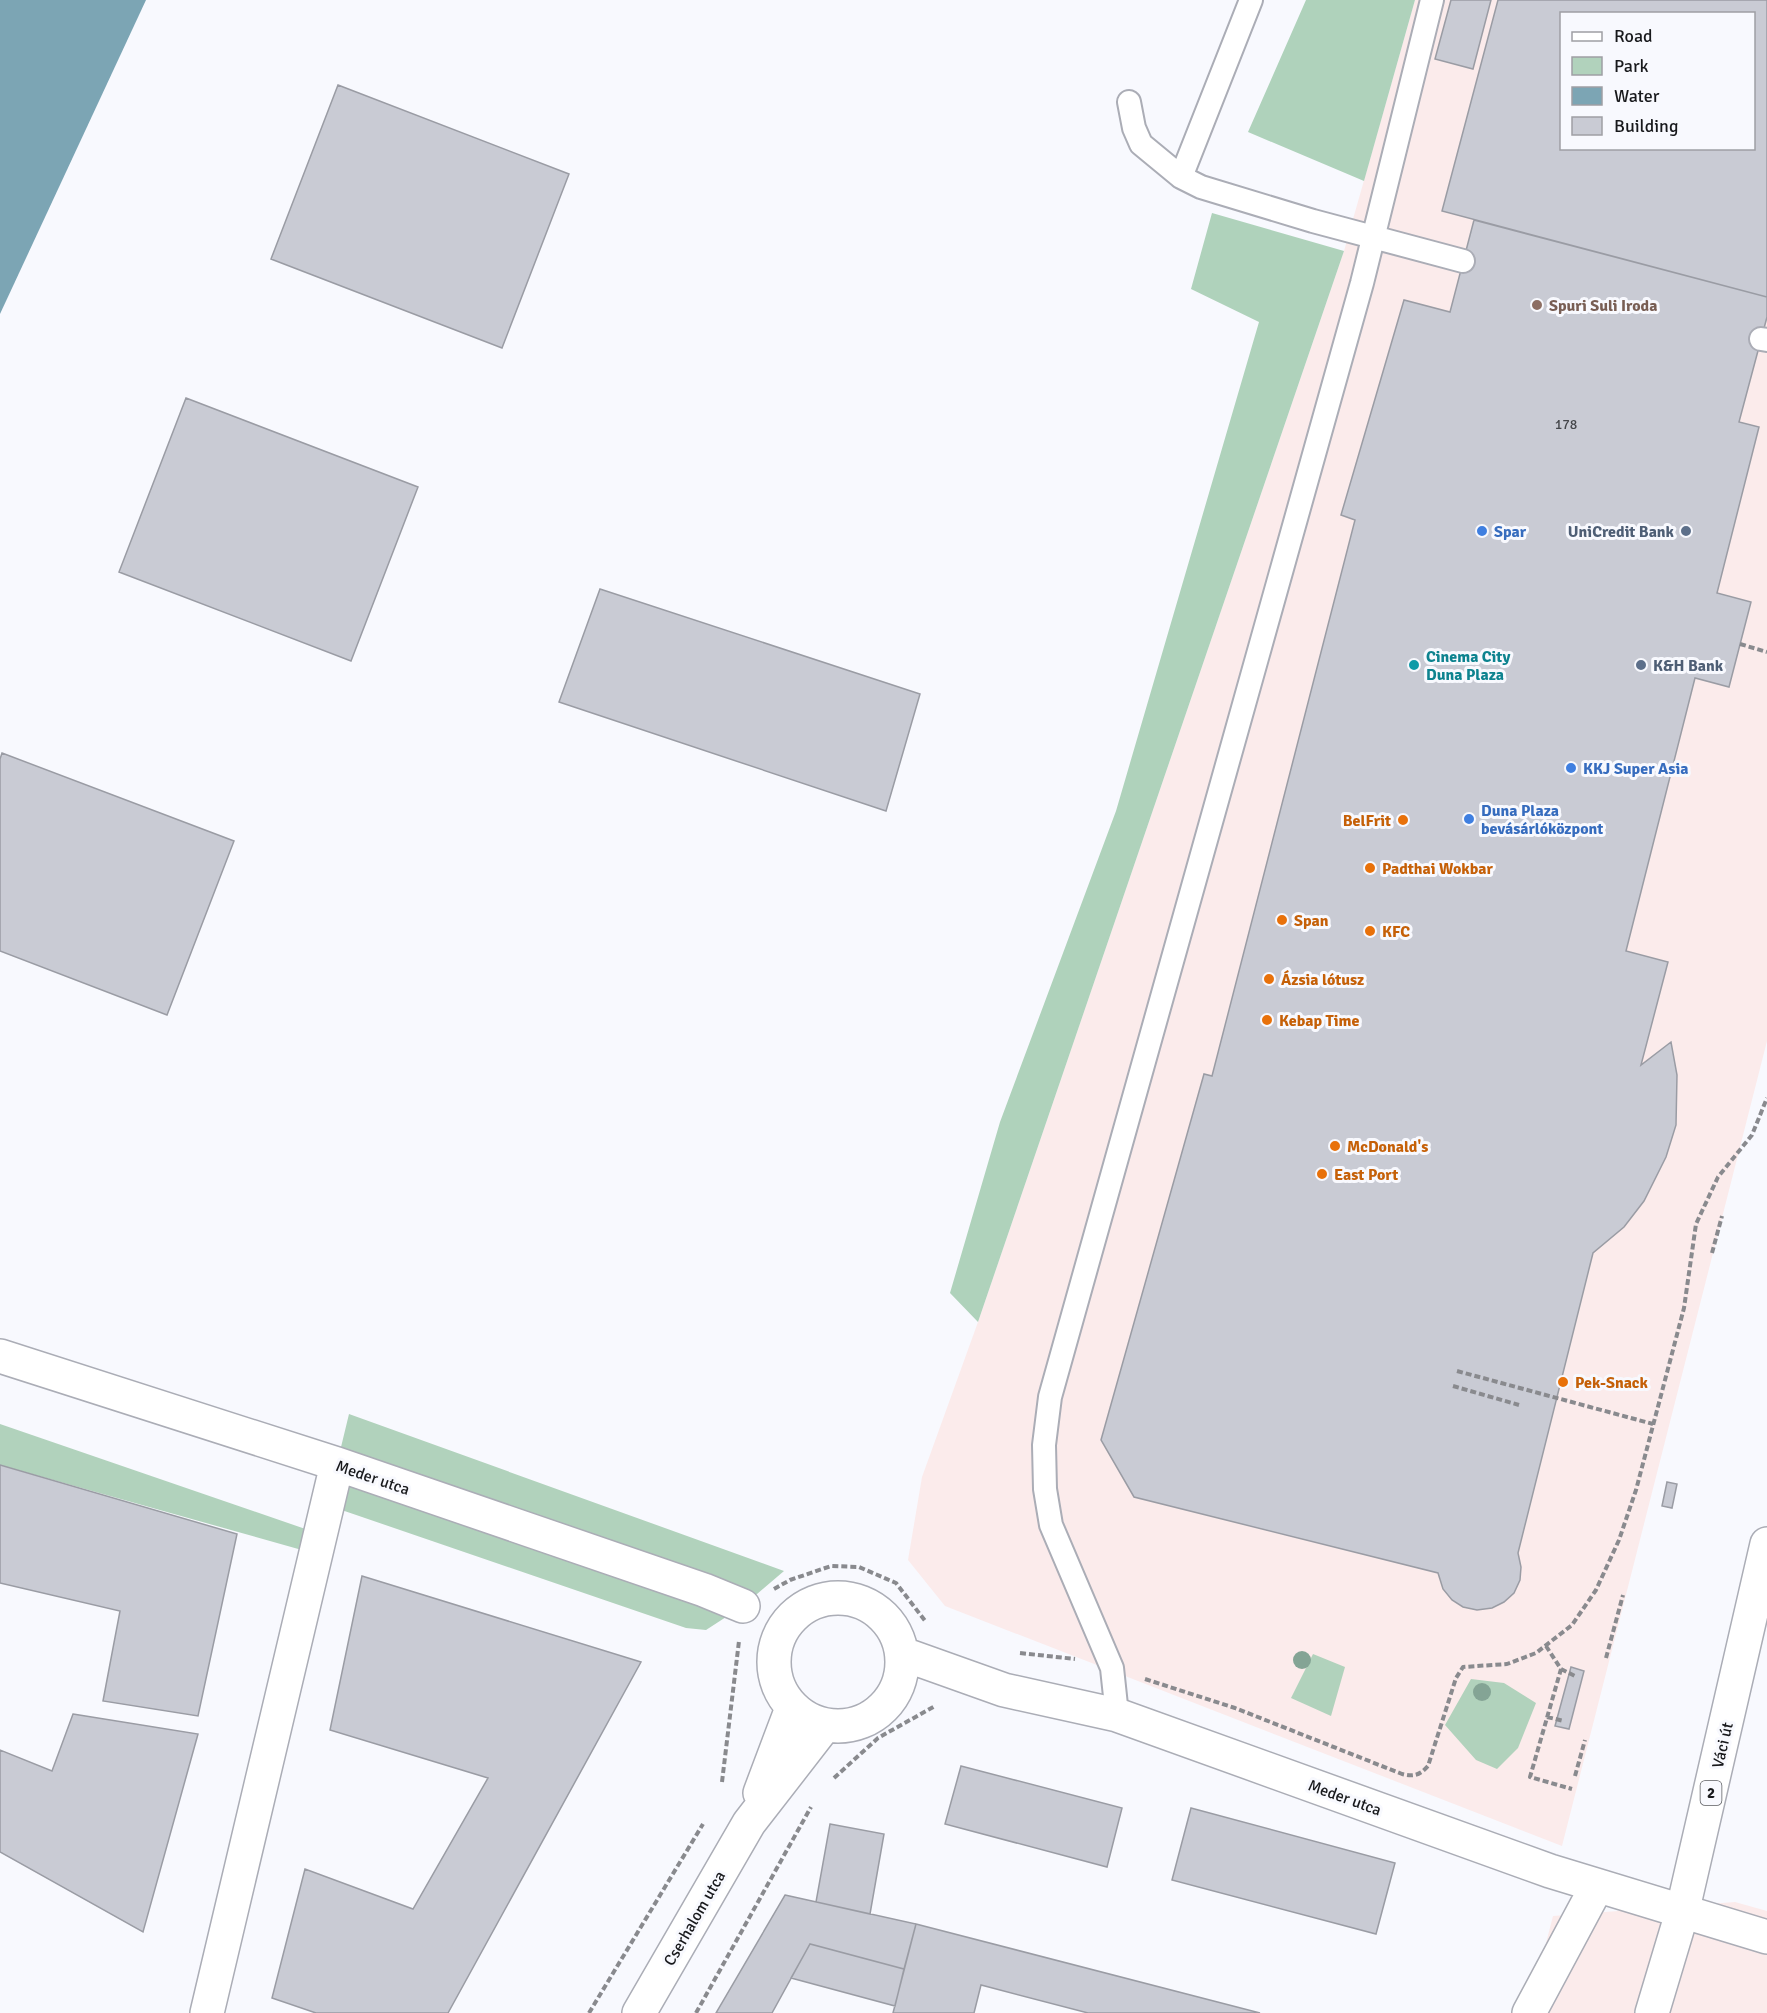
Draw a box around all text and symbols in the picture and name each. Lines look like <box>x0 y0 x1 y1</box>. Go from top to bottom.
legend <box>1560 12 1755 150</box>
text: Road <box>1614 25 1653 47</box>
text: Park <box>1614 55 1649 77</box>
text: Water <box>1614 85 1660 107</box>
text: Building <box>1614 115 1678 137</box>
place label: Spuri Suli Iroda <box>1549 296 1657 316</box>
marker: Spuri Suli Iroda <box>1530 298 1544 312</box>
house number: 178 <box>1555 416 1577 433</box>
place label: Spar <box>1494 522 1527 542</box>
place label: UniCredit Bank <box>1568 522 1675 542</box>
marker: Spar <box>1475 524 1489 538</box>
marker: UniCredit Bank <box>1679 524 1693 538</box>
place label: Cinema City Duna Plaza <box>1426 647 1510 685</box>
place label: K&H Bank <box>1653 656 1724 676</box>
marker: Cinema City Duna Plaza <box>1407 658 1421 672</box>
marker: K&H Bank <box>1634 658 1648 672</box>
place label: KKJ Super Asia <box>1583 759 1688 779</box>
marker: KKJ Super Asia <box>1564 761 1578 775</box>
place label: Duna Plaza bevásárlóközpont <box>1481 801 1603 839</box>
place label: BelFrit <box>1343 811 1391 831</box>
marker: Duna Plaza bevásárlóközpont <box>1462 812 1476 826</box>
marker: BelFrit <box>1396 813 1410 827</box>
place label: Padthai Wokbar <box>1382 859 1493 879</box>
marker: Padthai Wokbar <box>1363 861 1377 875</box>
place label: Span <box>1294 911 1329 931</box>
marker: Span <box>1275 913 1289 927</box>
place label: KFC <box>1382 922 1410 942</box>
marker: KFC <box>1363 924 1377 938</box>
place label: Ázsia lótusz <box>1281 970 1364 990</box>
marker: Ázsia lótusz <box>1262 972 1276 986</box>
place label: Kebap Time <box>1279 1011 1359 1031</box>
marker: Kebap Time <box>1260 1013 1274 1027</box>
place label: McDonald's <box>1347 1137 1428 1157</box>
marker: McDonald's <box>1328 1139 1342 1153</box>
place label: East Port <box>1334 1165 1398 1185</box>
marker: East Port <box>1315 1167 1329 1181</box>
place label: Pek-Snack <box>1575 1373 1648 1393</box>
marker: Pek-Snack <box>1556 1375 1570 1389</box>
street label: Meder utca <box>333 1456 412 1500</box>
street label: Váci út <box>1708 1720 1738 1770</box>
street label: Meder utca <box>1305 1775 1384 1820</box>
road number: 2 <box>1700 1781 1722 1805</box>
street label: Cserhalom utca <box>660 1867 730 1970</box>

